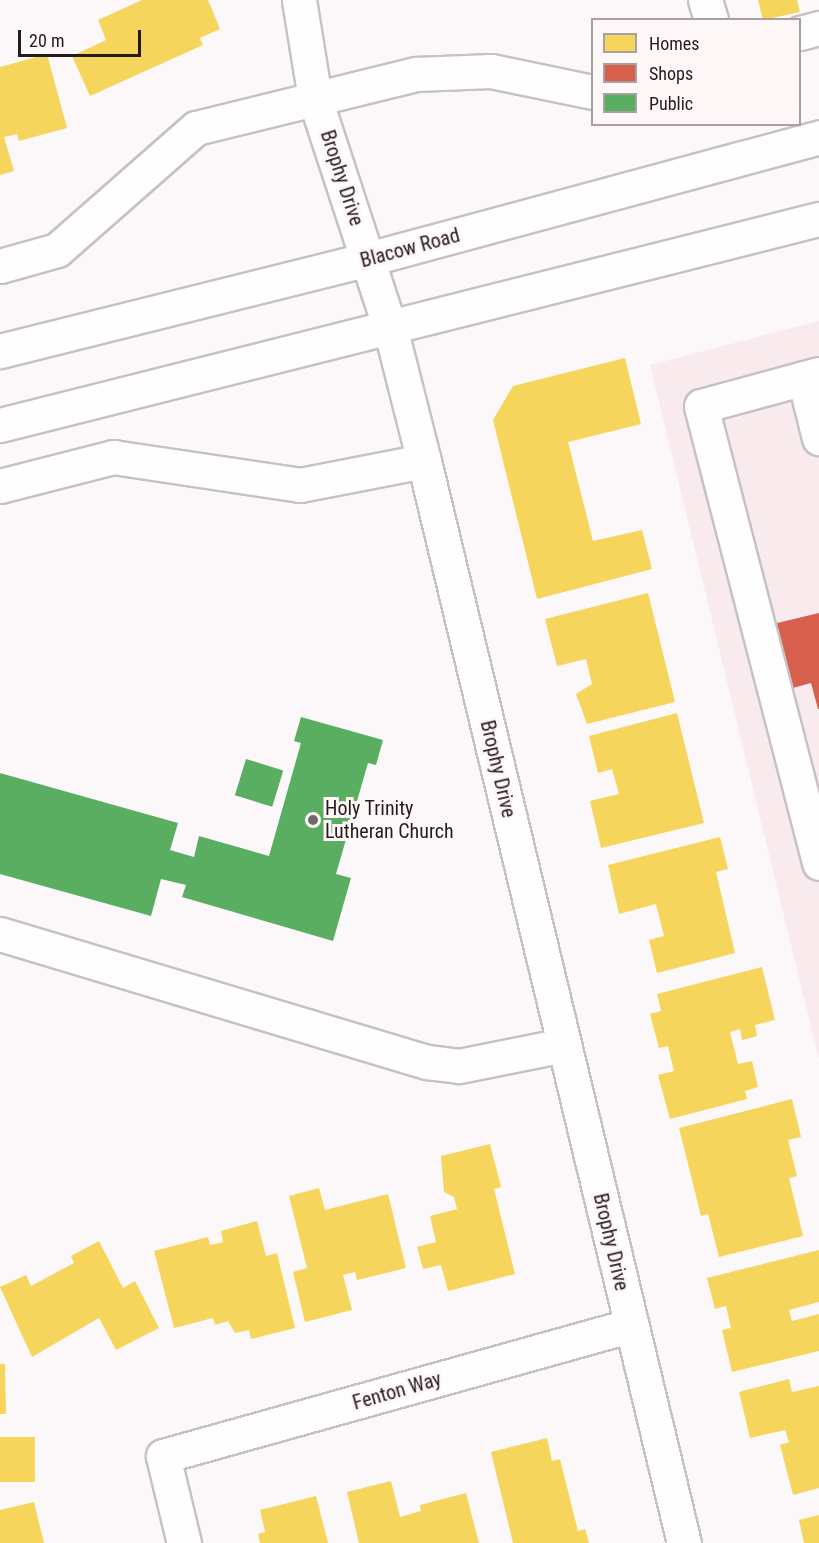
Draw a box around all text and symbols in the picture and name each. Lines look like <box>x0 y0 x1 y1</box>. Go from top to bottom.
scale bar <box>21 18 144 56</box>
legend <box>591 18 801 126</box>
text: 20 m <box>29 30 64 51</box>
text: Homes <box>649 33 699 54</box>
text: Shops <box>649 63 693 84</box>
text: Public <box>649 93 693 114</box>
street label: Brophy Drive <box>315 127 369 229</box>
street label: Blacow Road <box>358 223 462 273</box>
street label: Brophy Drive <box>475 718 521 820</box>
place label: Holy Trinity Lutheran Church <box>325 796 454 843</box>
marker: Holy Trinity Lutheran Church <box>306 813 320 827</box>
street label: Brophy Drive <box>588 1191 634 1293</box>
street label: Fenton Way <box>350 1367 444 1415</box>

